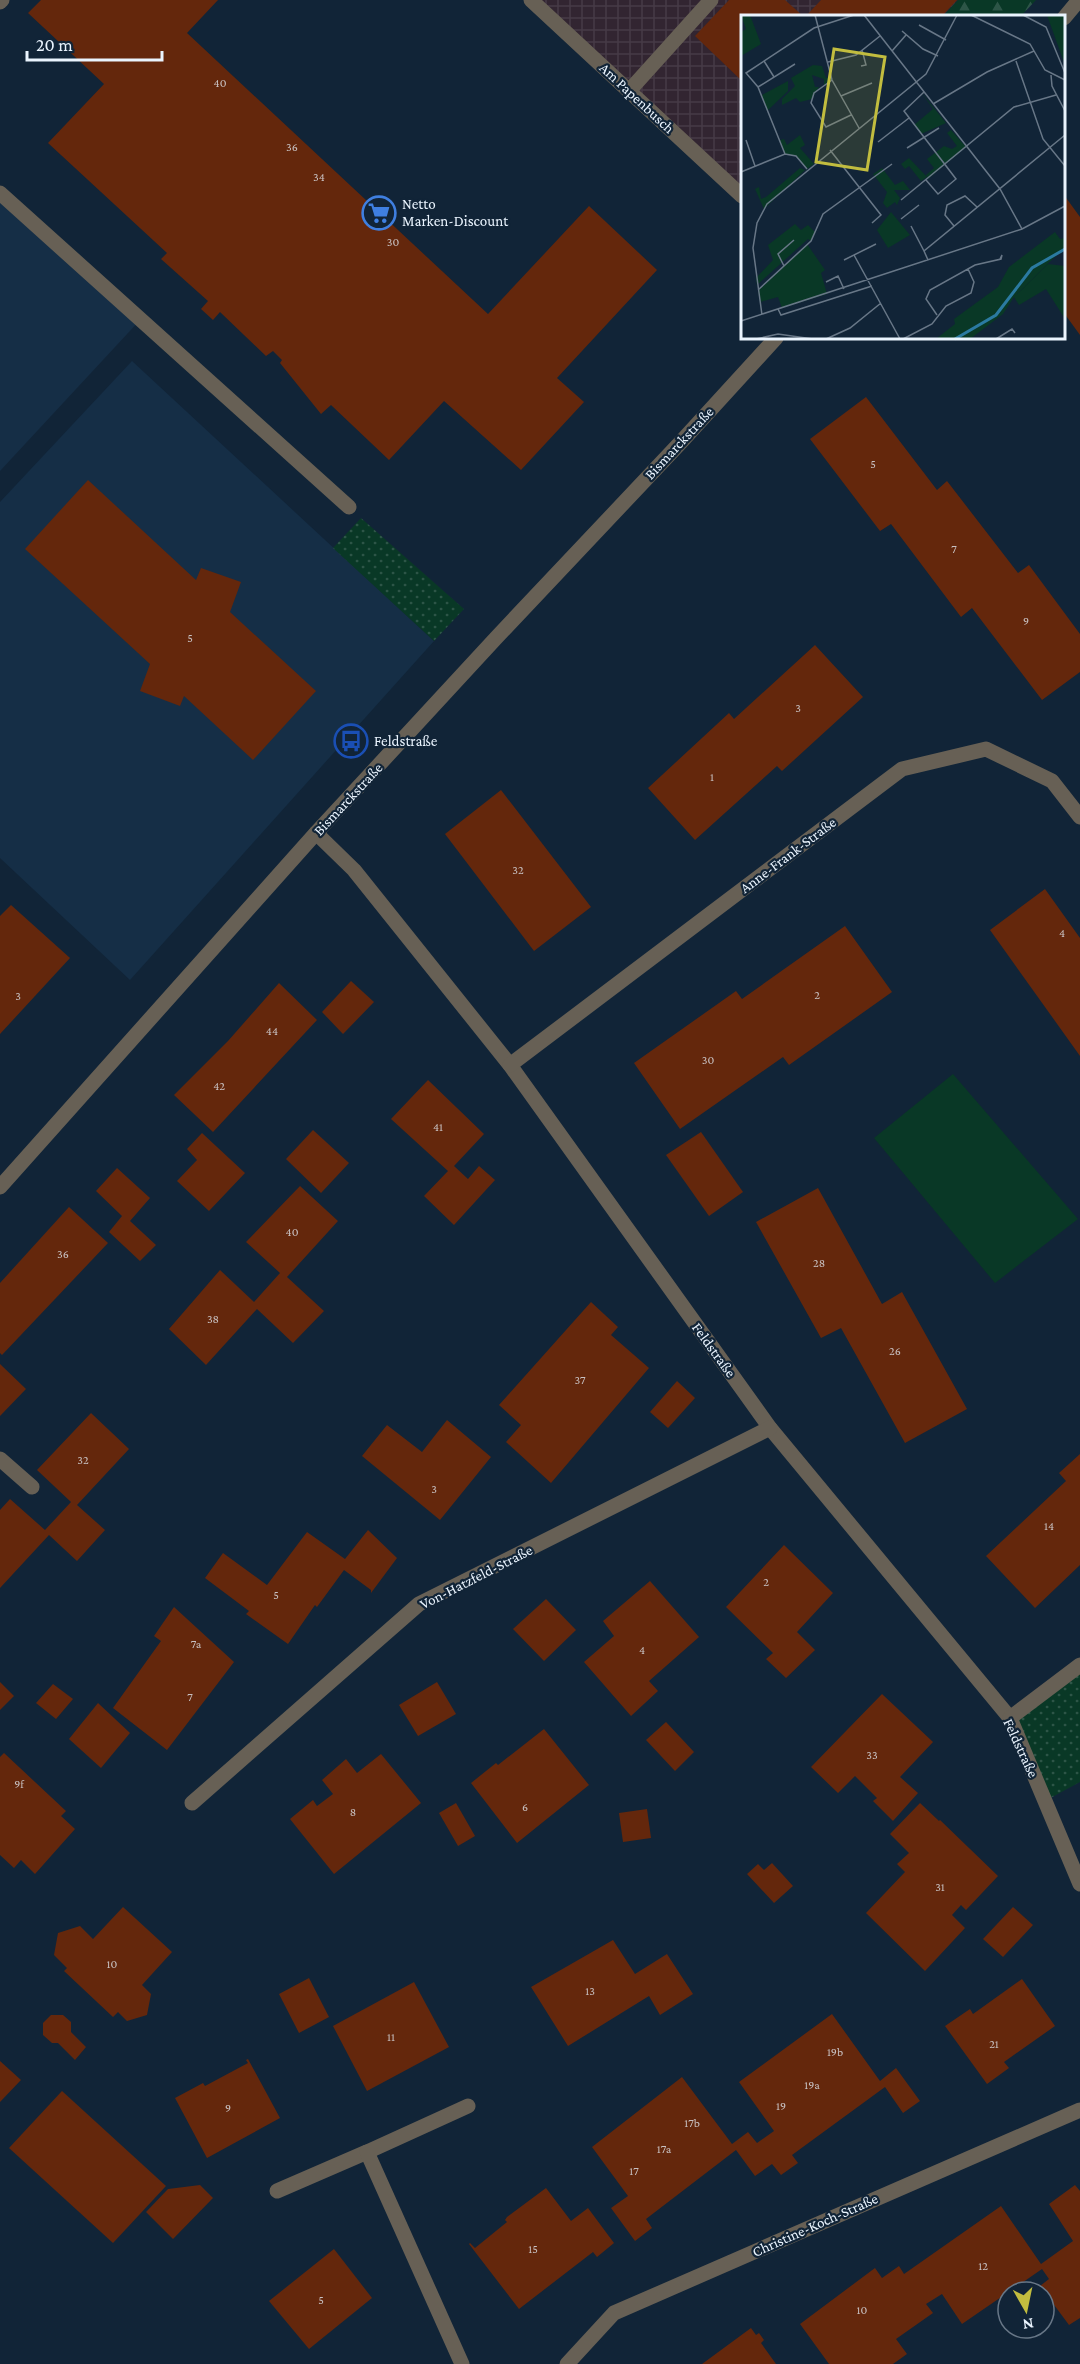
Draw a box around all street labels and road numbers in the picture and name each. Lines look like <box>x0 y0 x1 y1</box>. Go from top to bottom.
street label: Am Papenbusch <box>596 59 678 137</box>
street label: Bismarckstraße <box>641 403 717 482</box>
street label: Bismarckstraße <box>310 759 386 838</box>
street label: Anne-Frank-Straße <box>737 814 839 896</box>
street label: Feldstraße <box>689 1320 739 1381</box>
street label: Von-Hatzfeld-Straße <box>417 1542 535 1612</box>
street label: Feldstraße <box>1000 1716 1042 1780</box>
street label: Christine-Koch-Straße <box>750 2190 881 2260</box>

